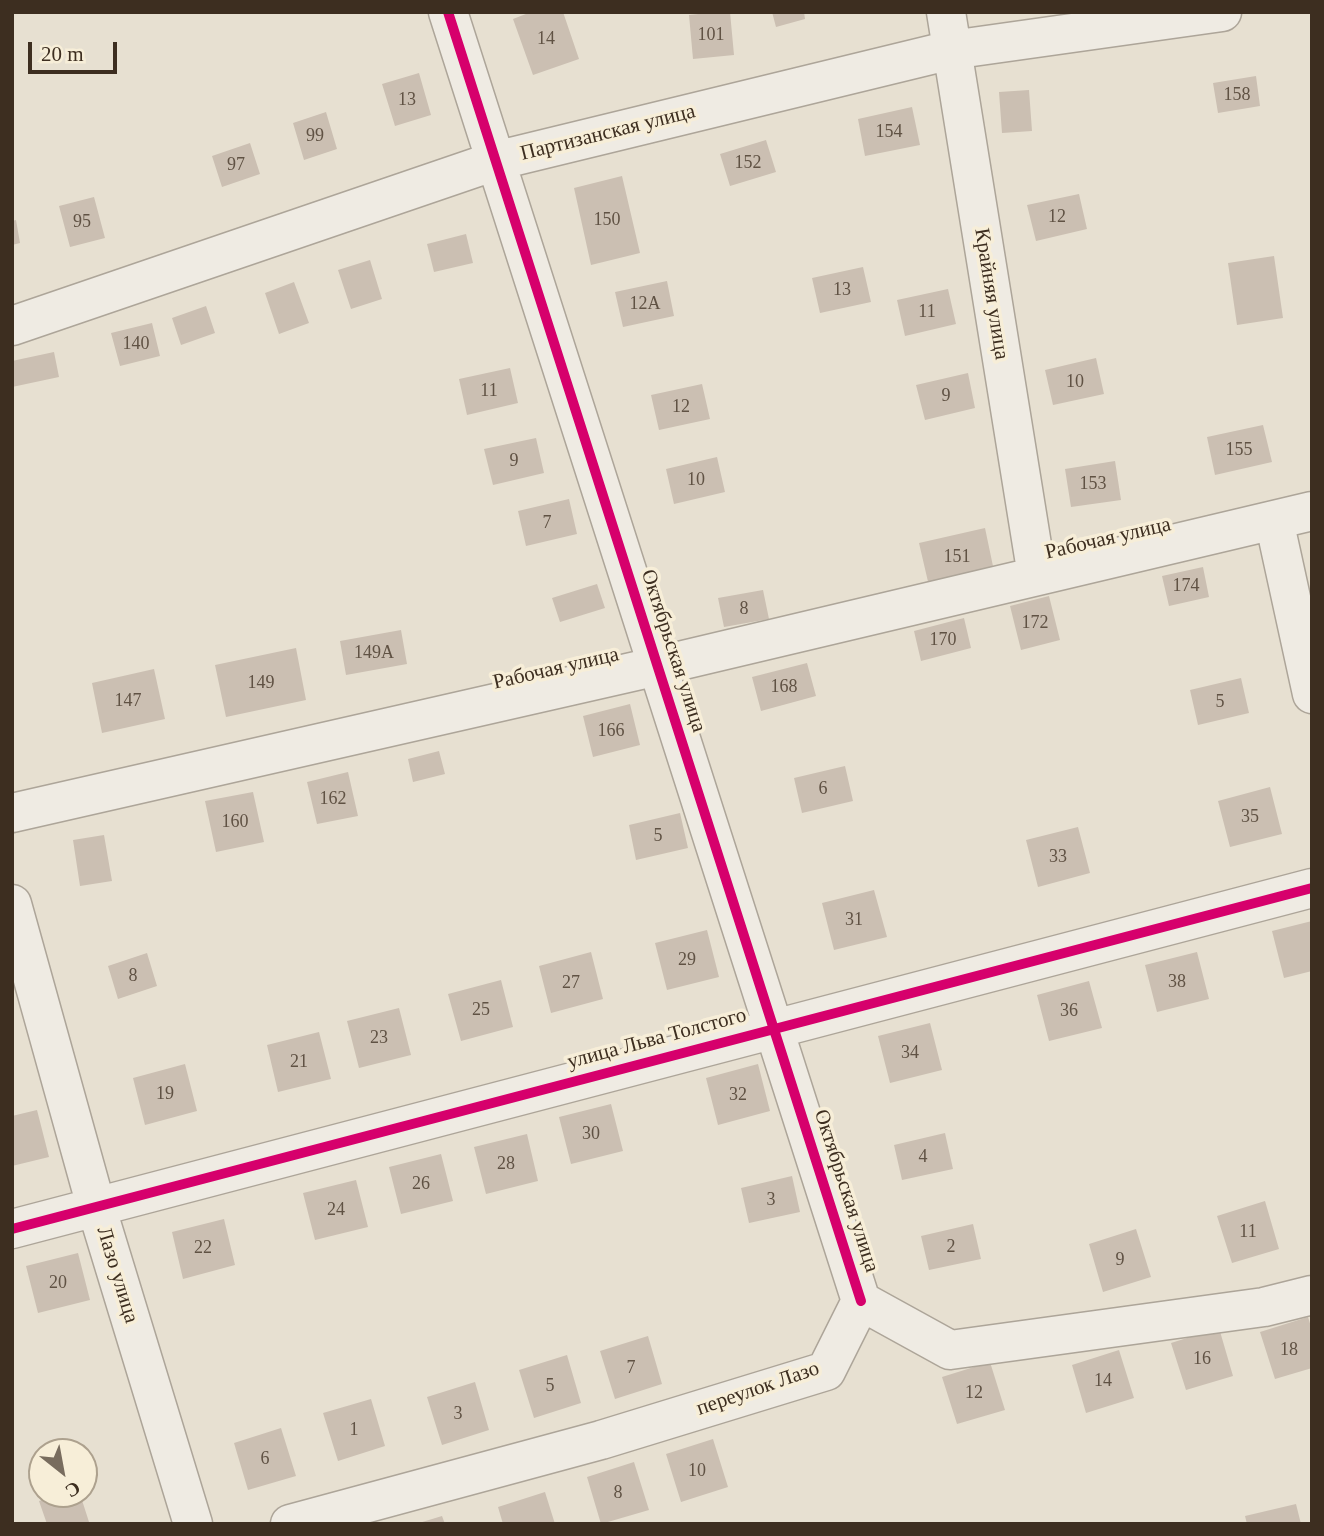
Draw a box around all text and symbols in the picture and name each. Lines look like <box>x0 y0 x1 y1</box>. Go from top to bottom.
house number: 101 <box>698 24 724 46</box>
scale bar <box>32 28 121 72</box>
house number: 14 <box>537 28 555 50</box>
text: 20 m <box>41 42 84 66</box>
house number: 158 <box>1224 84 1250 106</box>
house number: 13 <box>398 89 416 111</box>
street label: Партизанская улица <box>518 99 698 167</box>
house number: 154 <box>876 121 902 143</box>
house number: 99 <box>306 125 324 147</box>
house number: 152 <box>734 152 762 174</box>
house number: 97 <box>227 154 245 176</box>
house number: 12 <box>1048 206 1066 228</box>
house number: 150 <box>594 209 620 231</box>
house number: 95 <box>73 211 91 233</box>
street label: Крайняя улица <box>968 226 1014 362</box>
house number: 13 <box>833 279 851 301</box>
house number: 12А <box>630 293 660 315</box>
house number: 11 <box>918 301 936 323</box>
house number: 140 <box>122 333 149 355</box>
house number: 10 <box>1066 371 1084 393</box>
house number: 11 <box>480 380 498 402</box>
house number: 9 <box>942 385 950 407</box>
house number: 12 <box>672 396 690 418</box>
house number: 155 <box>1226 439 1252 461</box>
house number: 9 <box>510 450 518 472</box>
house number: 10 <box>687 469 705 491</box>
house number: 153 <box>1080 473 1106 495</box>
house number: 7 <box>542 512 552 534</box>
street label: Рабочая улица <box>1043 512 1173 566</box>
house number: 151 <box>944 546 970 568</box>
street label: Октябрьская улица <box>635 566 711 736</box>
house number: 174 <box>1172 575 1199 597</box>
house number: 8 <box>740 598 748 620</box>
house number: 172 <box>1022 612 1048 634</box>
house number: 170 <box>930 629 956 651</box>
house number: 149А <box>354 642 394 664</box>
street label: Рабочая улица <box>491 642 621 696</box>
house number: 149 <box>247 672 274 694</box>
house number: 168 <box>770 676 798 698</box>
house number: 147 <box>114 690 142 712</box>
house number: 5 <box>1216 691 1224 713</box>
house number: 166 <box>598 720 624 742</box>
house number: 6 <box>818 778 828 800</box>
house number: 162 <box>320 788 346 810</box>
house number: 35 <box>1241 806 1259 828</box>
house number: 160 <box>221 811 248 833</box>
house number: 5 <box>654 825 662 847</box>
house number: 33 <box>1049 846 1067 868</box>
house number: 31 <box>845 909 863 931</box>
house number: 29 <box>678 949 696 971</box>
house number: 8 <box>128 965 138 987</box>
house number: 38 <box>1168 971 1186 993</box>
house number: 27 <box>562 972 580 994</box>
house number: 25 <box>472 999 490 1021</box>
house number: 36 <box>1060 1000 1078 1022</box>
street label: улица Льва Толстого <box>565 1003 749 1075</box>
house number: 23 <box>370 1027 388 1049</box>
house number: 34 <box>901 1042 919 1064</box>
house number: 21 <box>290 1051 308 1073</box>
house number: 19 <box>156 1083 174 1105</box>
house number: 32 <box>729 1084 747 1106</box>
street label: Октябрьская улица <box>808 1106 884 1276</box>
house number: 30 <box>582 1123 600 1145</box>
house number: 4 <box>918 1146 928 1168</box>
house number: 28 <box>497 1153 515 1175</box>
house number: 26 <box>412 1173 430 1195</box>
house number: 3 <box>766 1189 776 1211</box>
house number: 24 <box>327 1199 345 1221</box>
house number: 11 <box>1239 1221 1257 1243</box>
street label: Лазо улица <box>90 1224 144 1326</box>
house number: 2 <box>946 1236 956 1258</box>
house number: 22 <box>194 1237 212 1259</box>
house number: 9 <box>1116 1249 1124 1271</box>
house number: 20 <box>49 1272 67 1294</box>
house number: 18 <box>1280 1339 1298 1361</box>
house number: 16 <box>1193 1348 1211 1370</box>
street label: переулок Лазо <box>693 1356 823 1422</box>
house number: 7 <box>626 1357 636 1379</box>
house number: 14 <box>1094 1370 1112 1392</box>
house number: 5 <box>546 1375 554 1397</box>
house number: 12 <box>965 1382 983 1404</box>
house number: 3 <box>454 1403 462 1425</box>
house number: 1 <box>349 1419 358 1441</box>
north arrow <box>28 1438 98 1508</box>
house number: 6 <box>260 1448 270 1470</box>
house number: 10 <box>688 1460 706 1482</box>
text: С <box>62 1477 84 1502</box>
house number: 8 <box>614 1482 622 1504</box>

